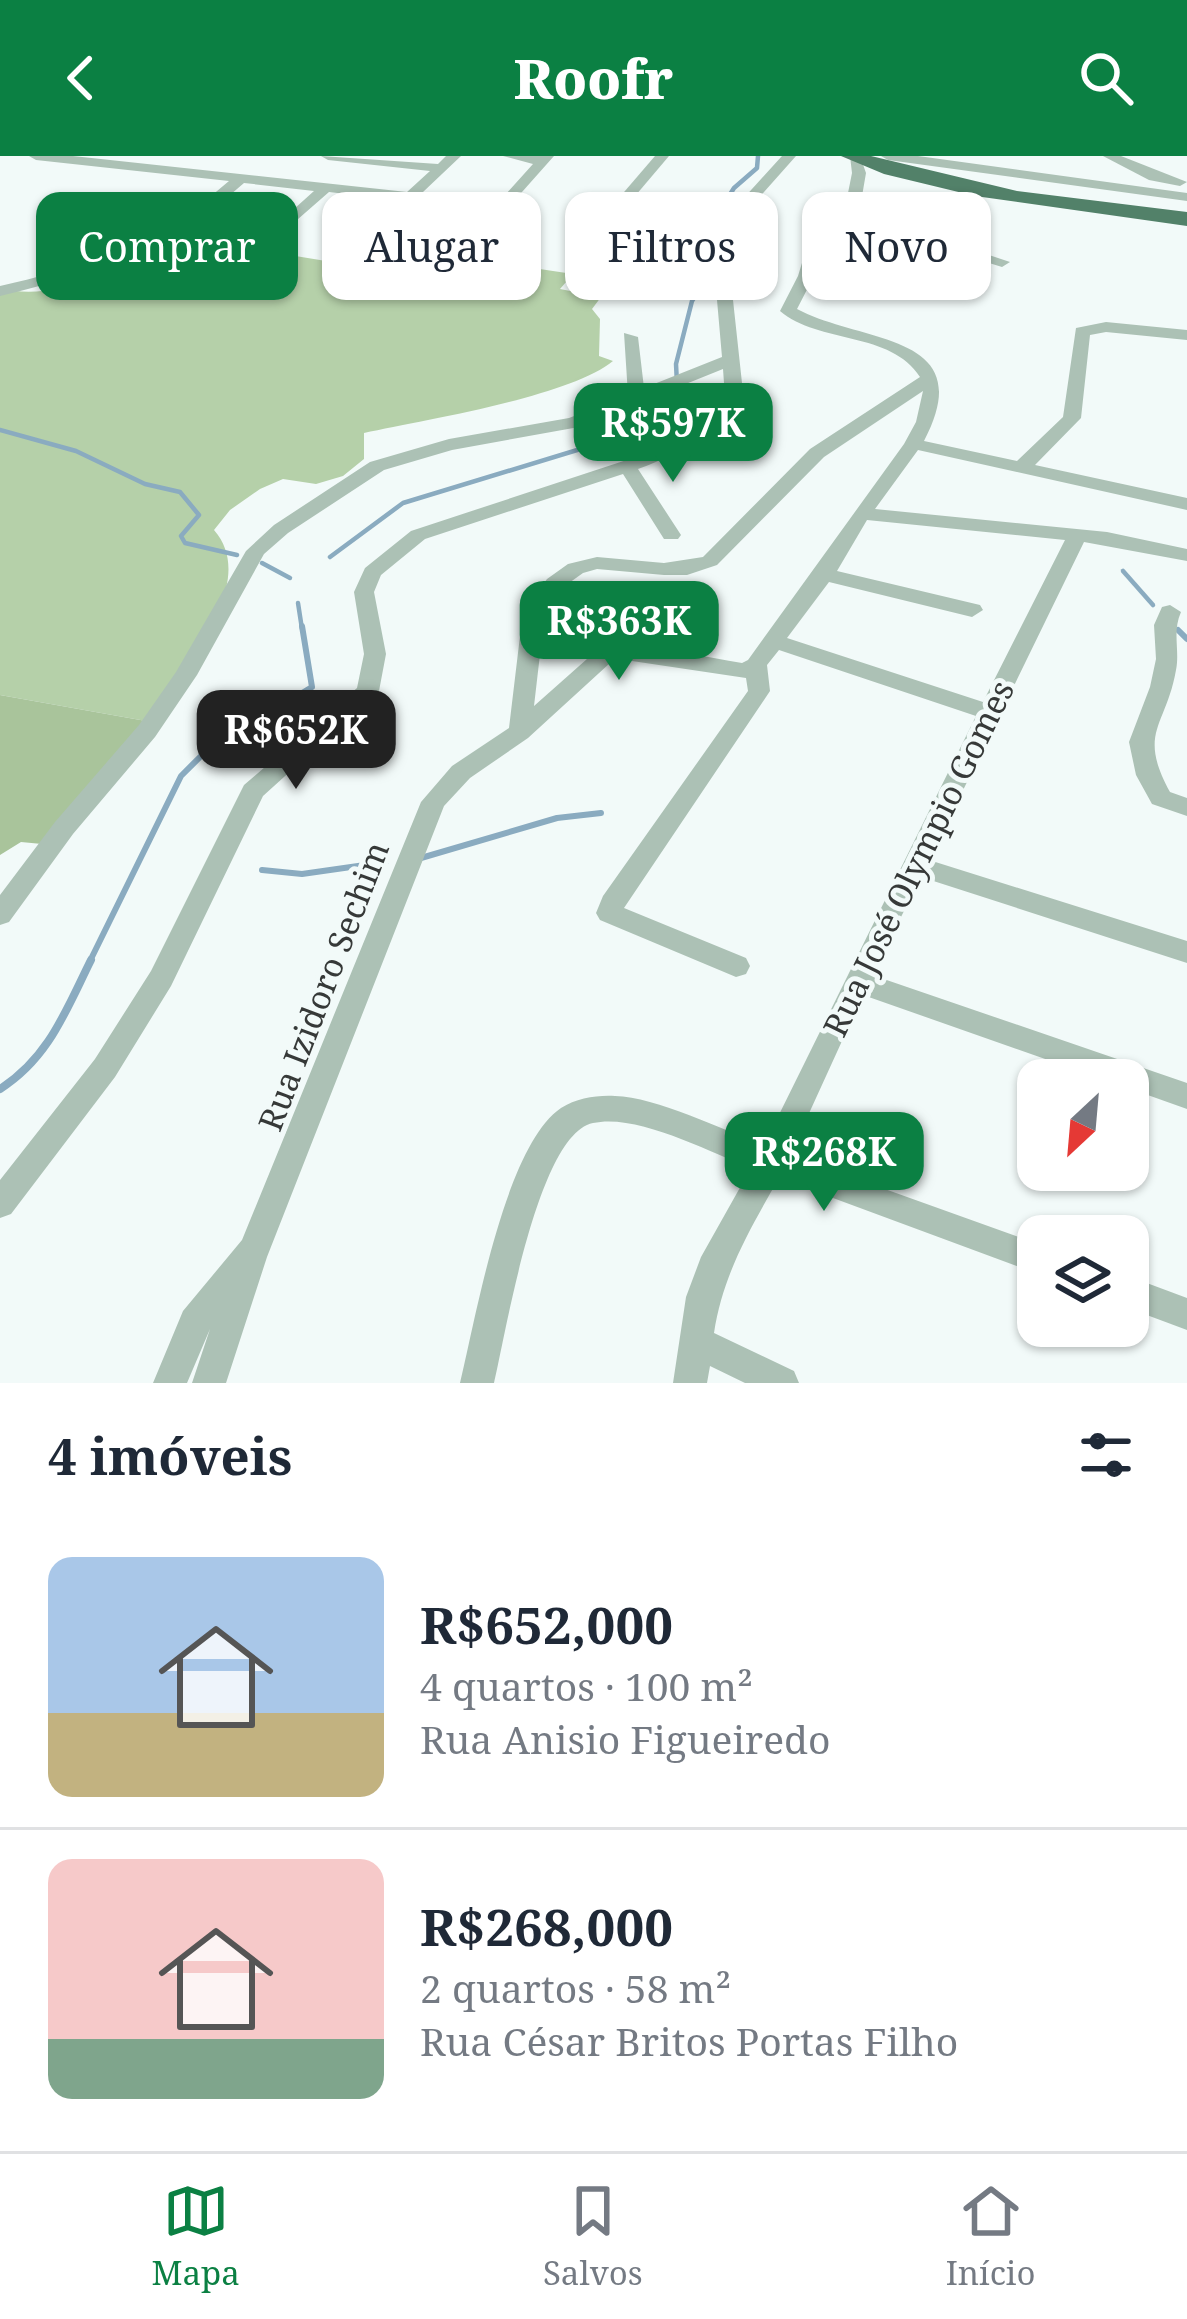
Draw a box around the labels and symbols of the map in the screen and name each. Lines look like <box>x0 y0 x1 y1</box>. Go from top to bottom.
pin: R$597K <box>575 383 771 485</box>
pin: R$363K <box>521 581 717 683</box>
street label: Rua José Olympio Gomes <box>812 672 1024 1044</box>
pin: R$652K <box>198 690 394 792</box>
street label: Rua Izidoro Sechim <box>247 835 399 1137</box>
north arrow <box>1017 1059 1149 1191</box>
pin: R$268K <box>726 1112 922 1214</box>

